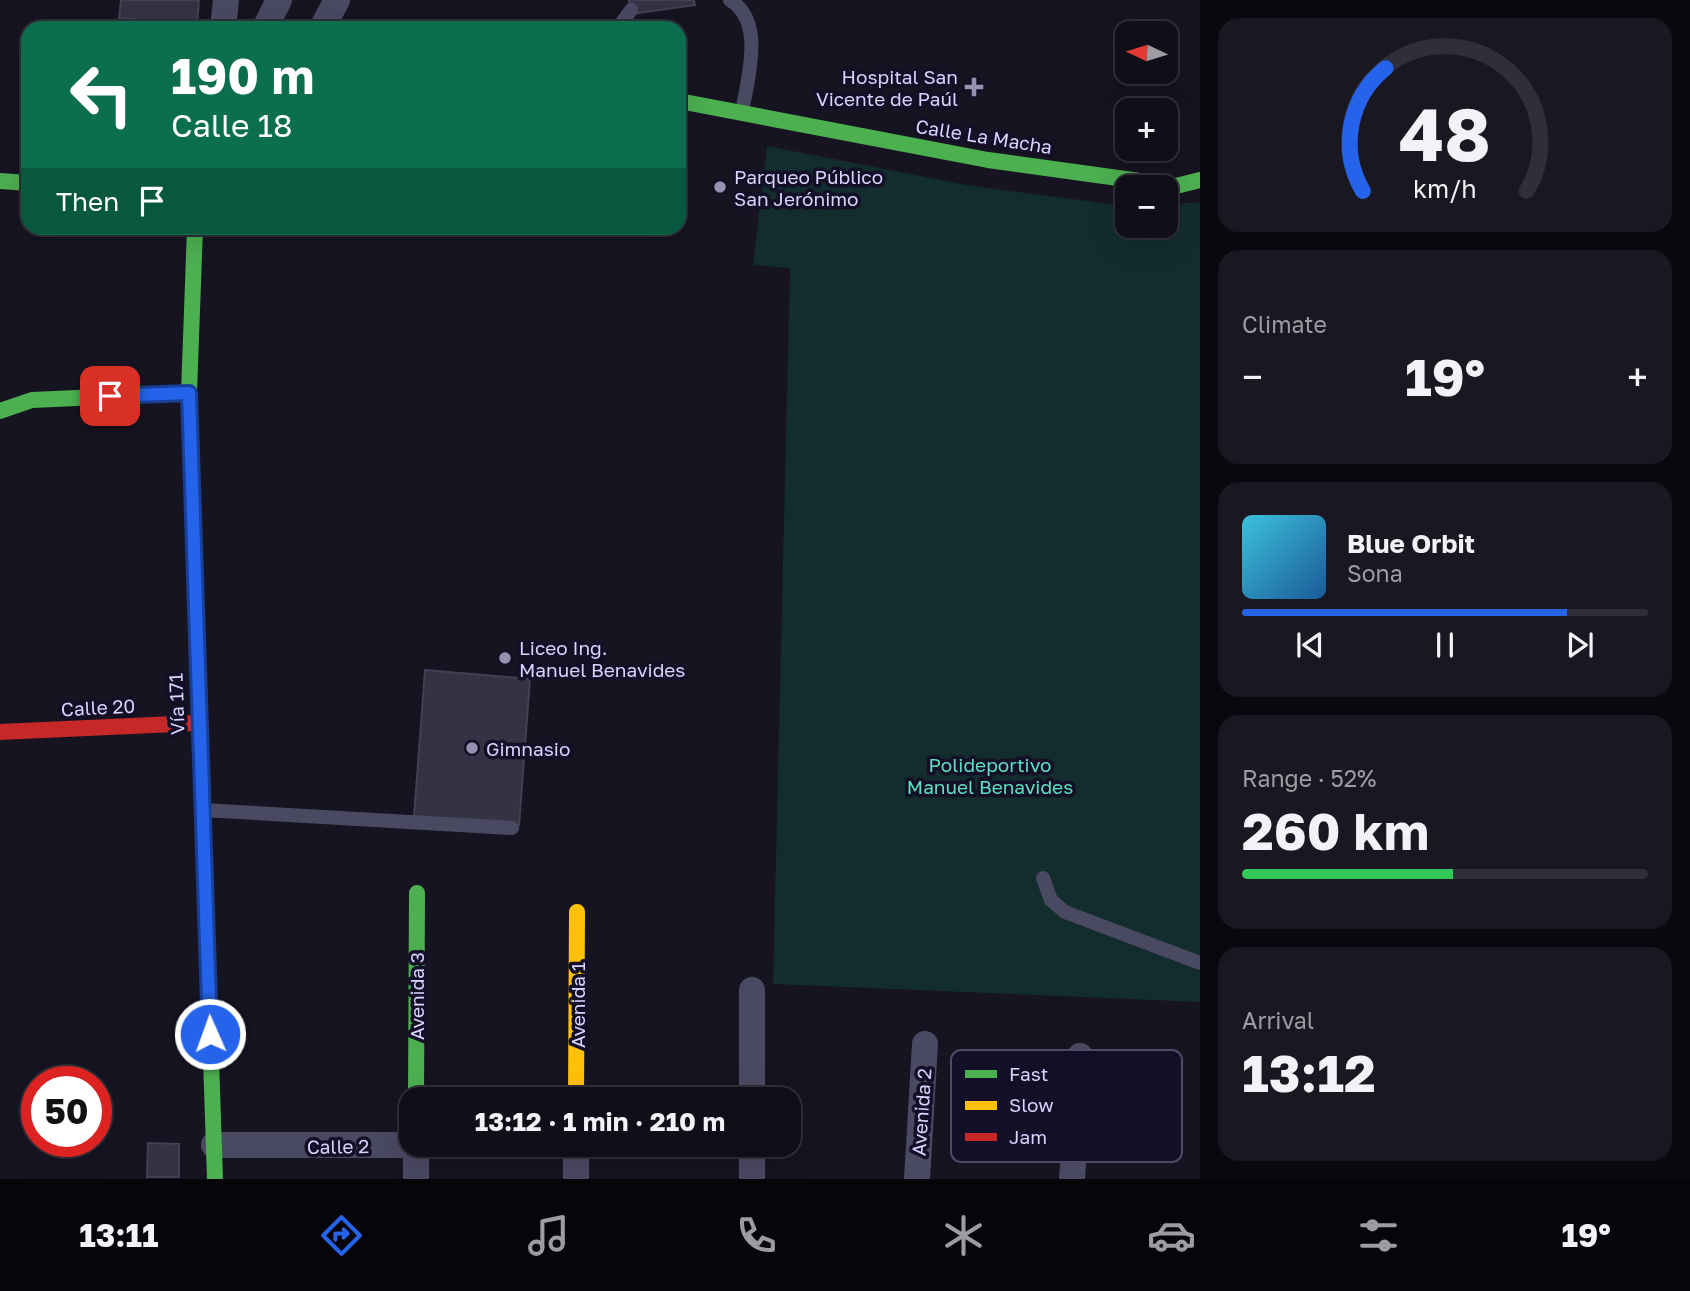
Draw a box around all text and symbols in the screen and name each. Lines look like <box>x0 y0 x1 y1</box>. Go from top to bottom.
north arrow <box>1115 21 1178 84</box>
map controls <box>1115 21 1178 238</box>
text: 190 m <box>171 46 314 105</box>
icon: left <box>56 49 147 140</box>
place label: Hospital San Vicente de Paúl <box>816 65 958 110</box>
marker: Hospital San Vicente de Paúl <box>964 77 984 97</box>
text: 48 <box>1399 90 1491 177</box>
button: + <box>1115 98 1178 161</box>
text: Calle 18 <box>171 106 293 144</box>
street label: Calle La Macha <box>914 114 1054 158</box>
place label: Parqueo Público San Jerónimo <box>734 165 883 210</box>
text: km/h <box>1413 173 1477 204</box>
button: − <box>1115 175 1178 238</box>
marker: Parqueo Público San Jerónimo <box>712 179 728 195</box>
icon: arrive <box>133 182 171 220</box>
text: Then <box>56 186 119 217</box>
text: Climate <box>1242 310 1327 338</box>
text: 19° <box>1405 345 1485 407</box>
text: − <box>1242 354 1263 399</box>
text: + <box>1627 354 1648 399</box>
pin <box>80 366 140 426</box>
icon: arrive <box>91 377 129 415</box>
text: Blue Orbit <box>1347 528 1475 559</box>
text: Sona <box>1347 559 1403 587</box>
icon: previous <box>1291 626 1329 664</box>
icon: pause <box>1426 626 1464 664</box>
icon: next <box>1561 626 1599 664</box>
place label: Liceo Ing. Manuel Benavides <box>519 636 685 681</box>
marker: Liceo Ing. Manuel Benavides <box>497 650 513 666</box>
street label: Vía 171 <box>163 673 189 735</box>
street label: Calle 20 <box>60 694 136 720</box>
place label: Gimnasio <box>486 737 570 760</box>
marker: Gimnasio <box>464 740 480 756</box>
park label: Polideportivo Manuel Benavides <box>907 753 1073 798</box>
text: Range · 52% <box>1242 764 1376 792</box>
text: 260 km <box>1242 799 1429 861</box>
street label: Avenida 3 <box>405 952 428 1040</box>
street label: Avenida 1 <box>566 962 589 1048</box>
position arrow <box>173 997 247 1071</box>
text: Arrival <box>1242 1006 1314 1034</box>
text: 13:12 <box>1242 1041 1376 1103</box>
legend <box>951 1050 1182 1162</box>
text: Fast <box>1009 1062 1048 1085</box>
speed limit sign: 50 <box>21 1066 112 1157</box>
street label: Avenida 2 <box>906 1067 936 1157</box>
text: Slow <box>1009 1093 1054 1116</box>
text: 13:12 · 1 min · 210 m <box>475 1106 725 1137</box>
text: Jam <box>1009 1125 1047 1148</box>
street label: Calle 2 <box>307 1134 369 1158</box>
icon: directions <box>317 1211 366 1260</box>
icon: music <box>524 1211 573 1260</box>
icon: phone <box>732 1211 781 1260</box>
icon: climate <box>939 1211 988 1260</box>
icon: car <box>1147 1211 1196 1260</box>
icon: filters <box>1354 1211 1403 1260</box>
text: 13:11 <box>79 1216 158 1254</box>
text: 19° <box>1561 1216 1611 1254</box>

